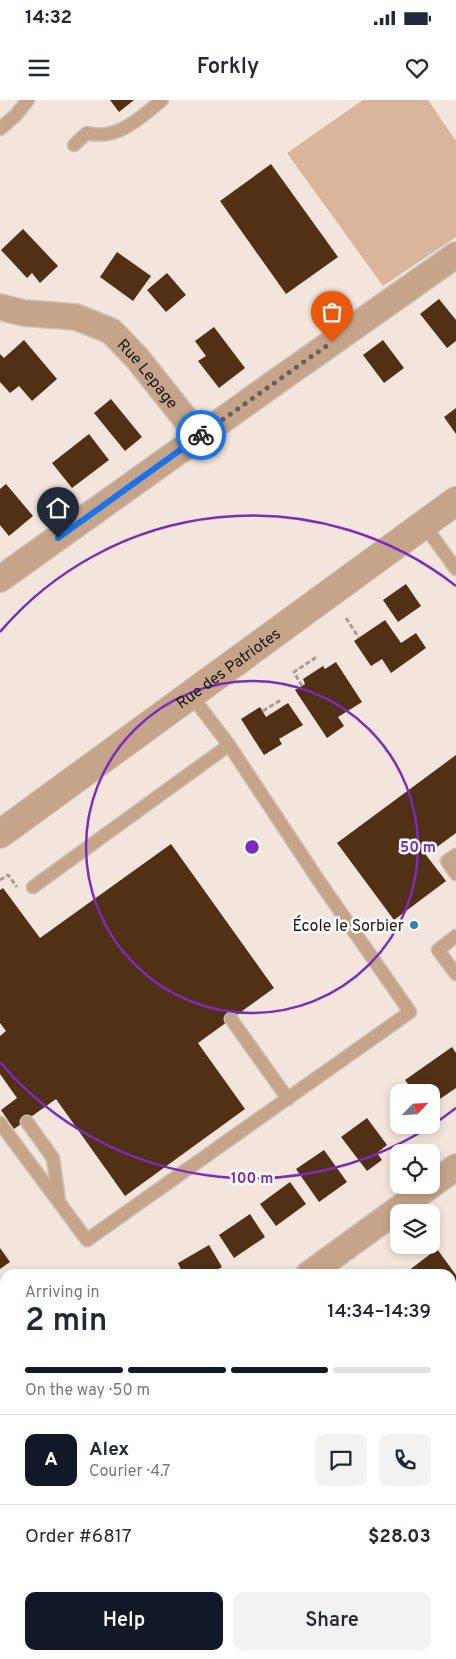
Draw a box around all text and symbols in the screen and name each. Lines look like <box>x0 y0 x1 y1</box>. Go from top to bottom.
text: 14:32 <box>25 6 72 30</box>
icon: menu <box>25 54 53 82</box>
text: Forkly <box>197 54 259 81</box>
icon: heart <box>403 54 431 82</box>
pin <box>311 291 353 342</box>
icon: bag <box>318 298 346 326</box>
street label: Rue Lepage <box>112 335 181 414</box>
courier <box>176 410 226 460</box>
icon: bike <box>187 421 215 449</box>
pin <box>37 487 79 538</box>
icon: home <box>44 494 72 522</box>
street label: Rue des Patriotes <box>173 624 285 714</box>
centre of rings <box>243 838 261 856</box>
text: 50 m <box>400 839 436 858</box>
place label: École le Sorbier <box>292 915 404 937</box>
marker: École le Sorbier <box>408 919 420 931</box>
north arrow <box>390 1084 440 1134</box>
map controls <box>390 1084 440 1254</box>
button: locate <box>390 1144 440 1194</box>
text: 100 m <box>231 1170 273 1189</box>
button: layers <box>390 1204 440 1254</box>
text: Arriving in <box>25 1283 100 1303</box>
text: 14:34–14:39 <box>327 1300 431 1324</box>
text: 2 min <box>25 1302 107 1342</box>
text: On the way · 50 m <box>25 1381 150 1401</box>
button: chat <box>315 1434 367 1486</box>
button: phone <box>379 1434 431 1486</box>
text: Alex <box>89 1438 129 1462</box>
text: A <box>44 1448 58 1472</box>
text: Courier · 4.7 <box>89 1462 170 1482</box>
text: Order #6817 <box>25 1525 132 1549</box>
text: $28.03 <box>368 1525 431 1549</box>
button: Help <box>25 1592 223 1650</box>
button: Share <box>233 1592 431 1650</box>

